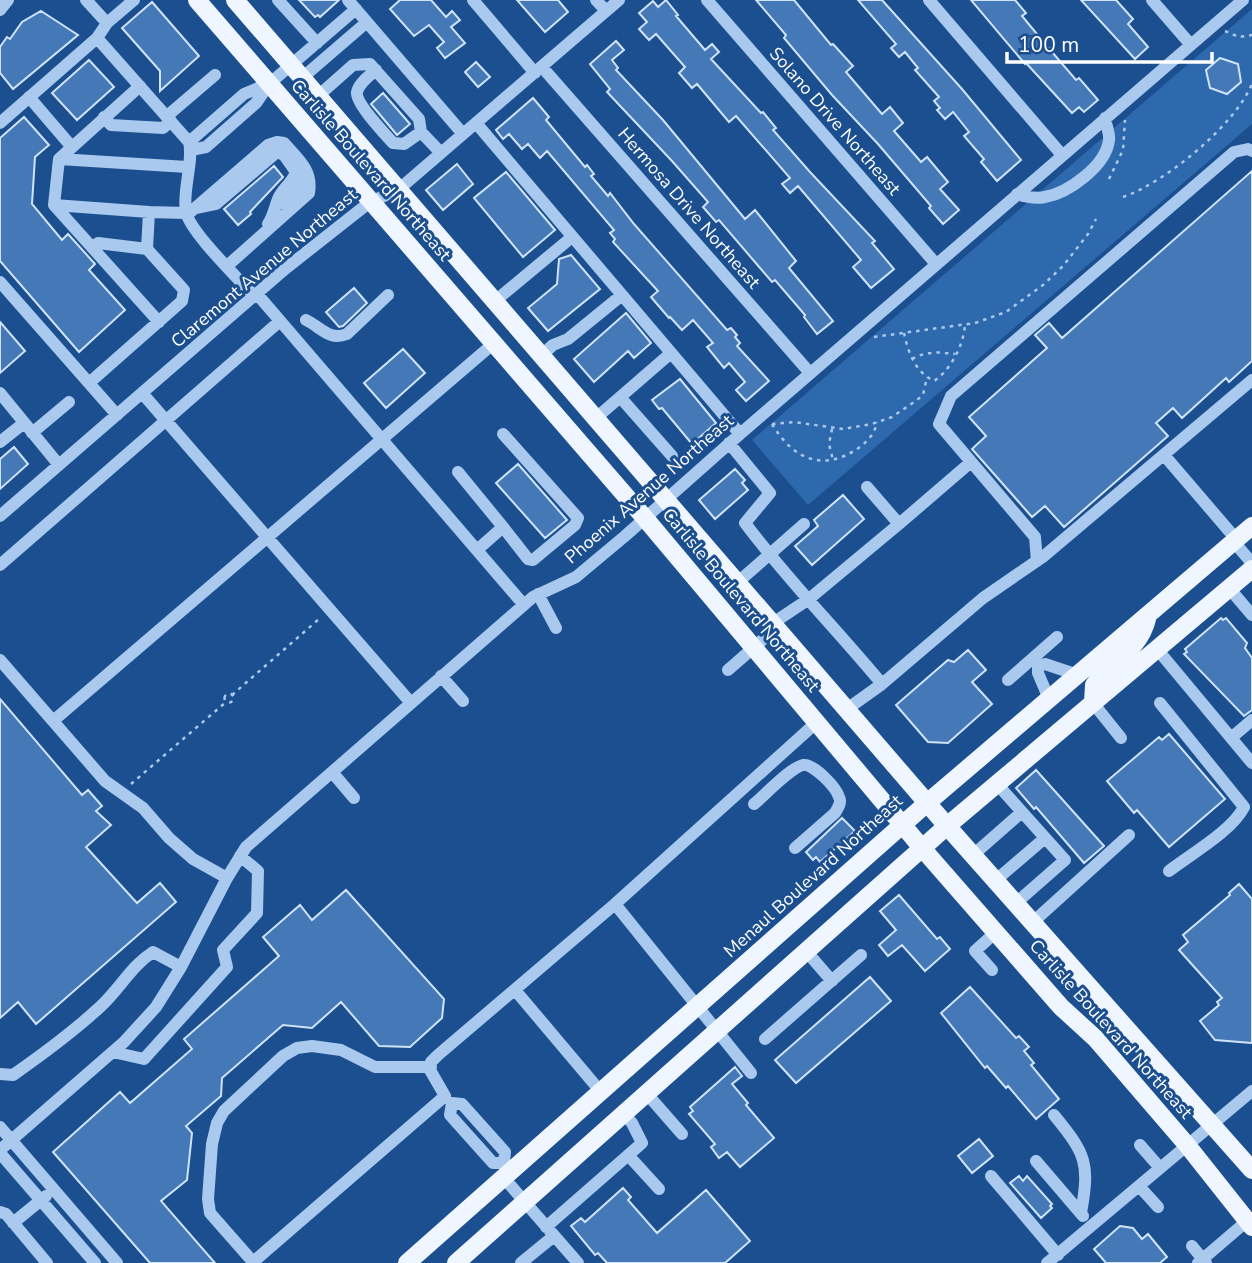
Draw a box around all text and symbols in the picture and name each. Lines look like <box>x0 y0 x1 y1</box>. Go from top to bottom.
scale bar <box>1007 21 1212 65</box>
text: 100 m <box>1018 31 1079 59</box>
street label: Solano Drive Northeast <box>764 42 906 201</box>
street label: Carlisle Boulevard Northeast <box>285 74 457 266</box>
street label: Hermosa Drive Northeast <box>612 122 766 294</box>
street label: Claremont Avenue Northeast <box>166 182 363 353</box>
street label: Phoenix Avenue Northeast <box>559 409 739 569</box>
street label: Carlisle Boulevard Northeast <box>657 503 826 698</box>
street label: Menaul Boulevard Northeast <box>719 789 908 963</box>
street label: Carlisle Boulevard Northeast <box>1024 934 1198 1124</box>

